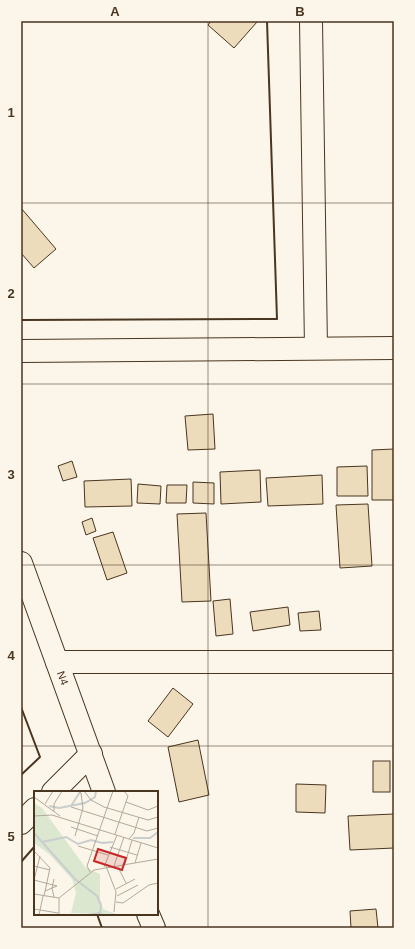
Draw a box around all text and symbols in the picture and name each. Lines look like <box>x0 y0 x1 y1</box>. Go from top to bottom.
text: A <box>110 4 120 19</box>
text: B <box>295 4 305 19</box>
text: 1 <box>7 105 15 120</box>
text: 2 <box>7 286 15 301</box>
text: 3 <box>7 467 15 482</box>
text: 4 <box>7 648 15 663</box>
street label: N4 <box>55 669 71 687</box>
inset map <box>34 791 158 915</box>
text: 5 <box>7 829 15 844</box>

